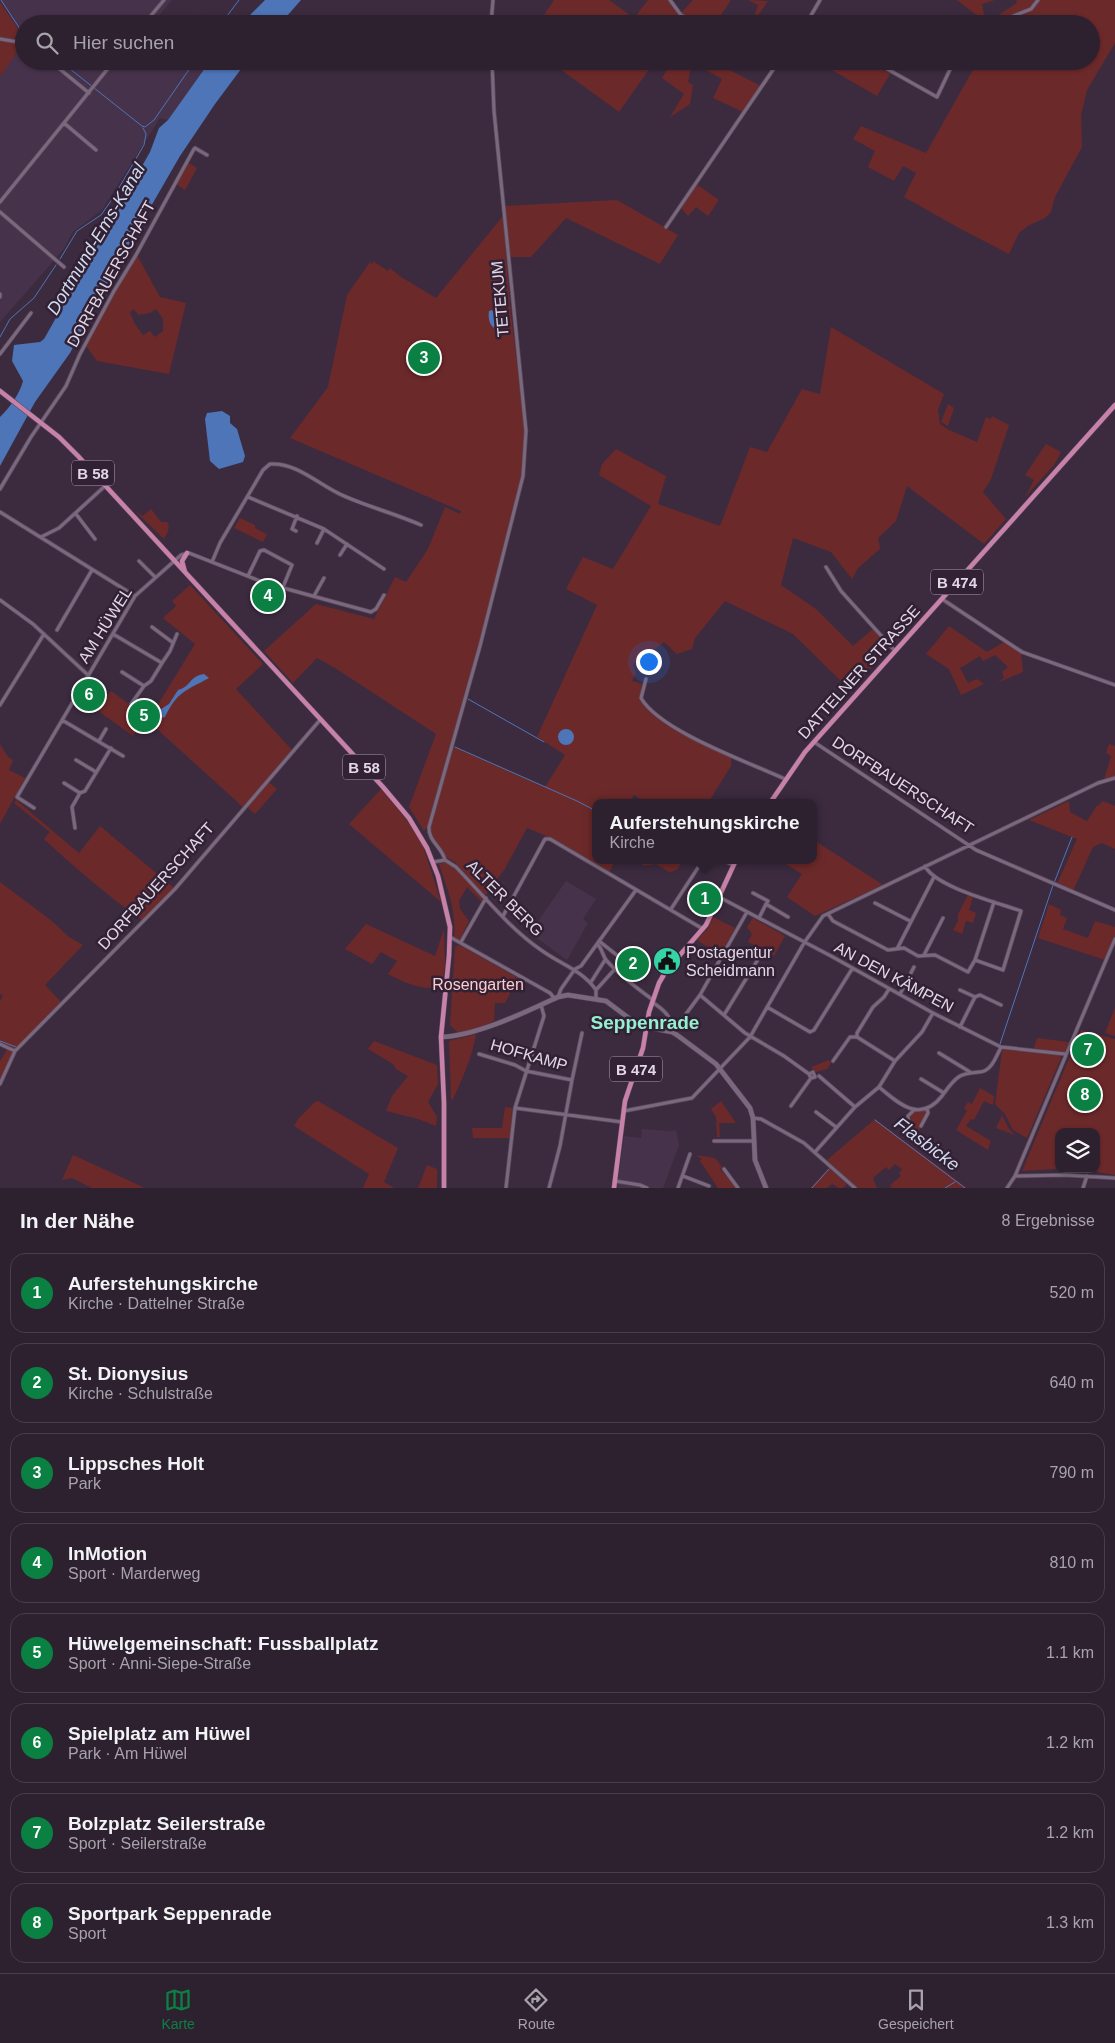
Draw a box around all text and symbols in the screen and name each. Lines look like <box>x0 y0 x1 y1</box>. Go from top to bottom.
search box <box>15 15 1100 70</box>
icon: search <box>33 29 61 57</box>
text: Hier suchen <box>73 32 174 53</box>
water label: Dortmund-Ems-Kanal <box>43 159 150 318</box>
street label: DORFBAUERSCHAFT <box>64 198 158 350</box>
street label: TETEKUM <box>488 260 512 338</box>
pin: 3 <box>408 339 440 377</box>
road number: B 58 <box>72 460 114 486</box>
road number: B 474 <box>931 570 983 594</box>
pin: 4 <box>252 577 284 615</box>
street label: AM HÜWEL <box>75 584 135 666</box>
street label: DATTELNER STRASSE <box>795 602 923 742</box>
your location <box>636 649 662 675</box>
pin: 6 <box>73 676 105 714</box>
pin: 5 <box>128 697 160 735</box>
street label: DORFBAUERSCHAFT <box>829 733 977 837</box>
road number: B 58 <box>343 754 385 780</box>
popup <box>592 799 817 864</box>
text: Auferstehungskirche <box>609 812 800 833</box>
street label: DORFBAUERSCHAFT <box>95 819 217 953</box>
text: Kirche <box>609 834 655 851</box>
street label: ALTER BERG <box>464 857 546 939</box>
pin: 1 <box>689 880 721 918</box>
street label: AN DEN KÄMPEN <box>832 938 956 1016</box>
place label: Postagentur Scheidmann <box>686 944 775 979</box>
pin: 2 <box>617 945 649 983</box>
public building icon: Postagentur Scheidmann <box>652 946 682 976</box>
park label: Rosengarten <box>432 976 524 993</box>
district label: Seppenrade <box>591 1012 699 1033</box>
pin: 7 <box>1072 1031 1104 1069</box>
street label: HOFKAMP <box>489 1036 569 1074</box>
road number: B 474 <box>610 1056 662 1082</box>
pin: 8 <box>1069 1076 1101 1114</box>
water label: Flasbicke <box>891 1113 963 1175</box>
map controls <box>1055 1128 1100 1173</box>
button: layers <box>1055 1128 1100 1173</box>
text: In der Nähe <box>20 1209 134 1232</box>
text: 8 Ergebnisse <box>1002 1212 1095 1229</box>
text: Auferstehungskirche <box>68 1273 258 1294</box>
text: 1 <box>33 1284 41 1301</box>
text: 520 m <box>1050 1284 1094 1301</box>
text: Kirche · Dattelner Straße <box>68 1295 245 1312</box>
text: St. Dionysius <box>68 1363 188 1384</box>
text: 2 <box>33 1374 41 1391</box>
text: 640 m <box>1050 1374 1094 1391</box>
text: Kirche · Schulstraße <box>68 1385 213 1402</box>
text: Lippsches Holt <box>68 1453 204 1474</box>
text: 3 <box>33 1464 41 1481</box>
text: 790 m <box>1050 1464 1094 1481</box>
text: Park <box>68 1475 101 1492</box>
text: InMotion <box>68 1543 147 1564</box>
text: 4 <box>33 1554 41 1571</box>
text: 810 m <box>1050 1554 1094 1571</box>
text: Sport · Marderweg <box>68 1565 201 1582</box>
text: Hüwelgemeinschaft: Fussballplatz <box>68 1633 378 1654</box>
text: 5 <box>33 1644 41 1661</box>
text: 1.1 km <box>1046 1644 1094 1661</box>
text: Sport · Anni-Siepe-Straße <box>68 1655 251 1672</box>
text: Spielplatz am Hüwel <box>68 1723 251 1744</box>
text: 6 <box>33 1734 41 1751</box>
text: 1.2 km <box>1046 1734 1094 1751</box>
text: Park · Am Hüwel <box>68 1745 187 1762</box>
text: Bolzplatz Seilerstraße <box>68 1813 265 1834</box>
text: 7 <box>33 1824 41 1841</box>
text: 1.2 km <box>1046 1824 1094 1841</box>
text: Sport · Seilerstraße <box>68 1835 207 1852</box>
text: Sportpark Seppenrade <box>68 1903 272 1924</box>
text: 8 <box>33 1914 41 1931</box>
text: 1.3 km <box>1046 1914 1094 1931</box>
text: Sport <box>68 1925 106 1942</box>
tab: Karte <box>161 1986 195 2032</box>
tab: Route <box>518 1986 555 2032</box>
tab: Gespeichert <box>878 1986 954 2032</box>

